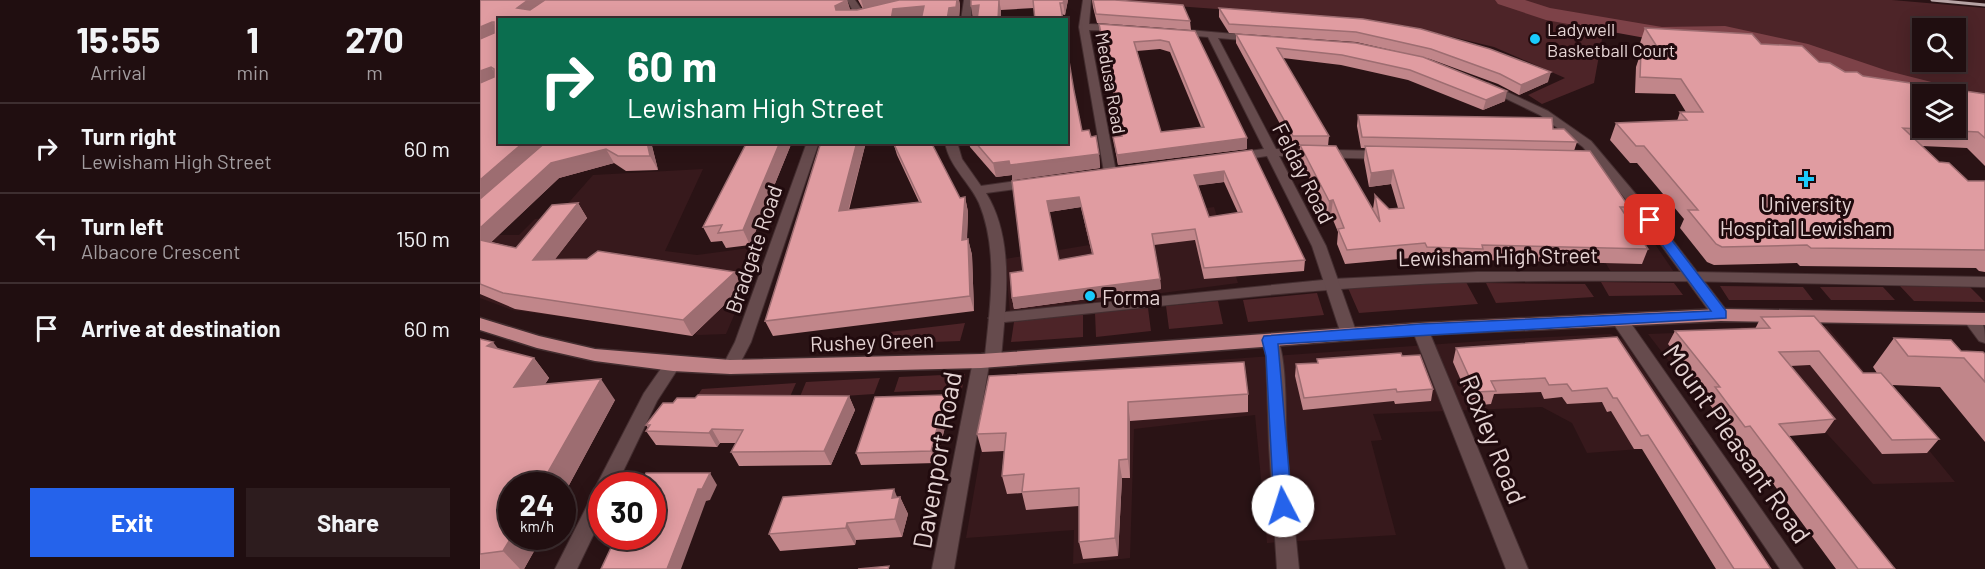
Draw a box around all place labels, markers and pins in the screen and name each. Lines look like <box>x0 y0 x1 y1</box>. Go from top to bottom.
place label: Ladywell Basketball Court <box>1547 18 1675 61</box>
marker: Ladywell Basketball Court <box>1528 32 1542 46</box>
marker: University Hospital Lewisham <box>1797 170 1815 188</box>
place label: University Hospital Lewisham <box>1720 191 1892 240</box>
pin <box>1624 194 1675 245</box>
place label: Forma <box>1102 284 1160 309</box>
marker: Forma <box>1083 289 1097 303</box>

